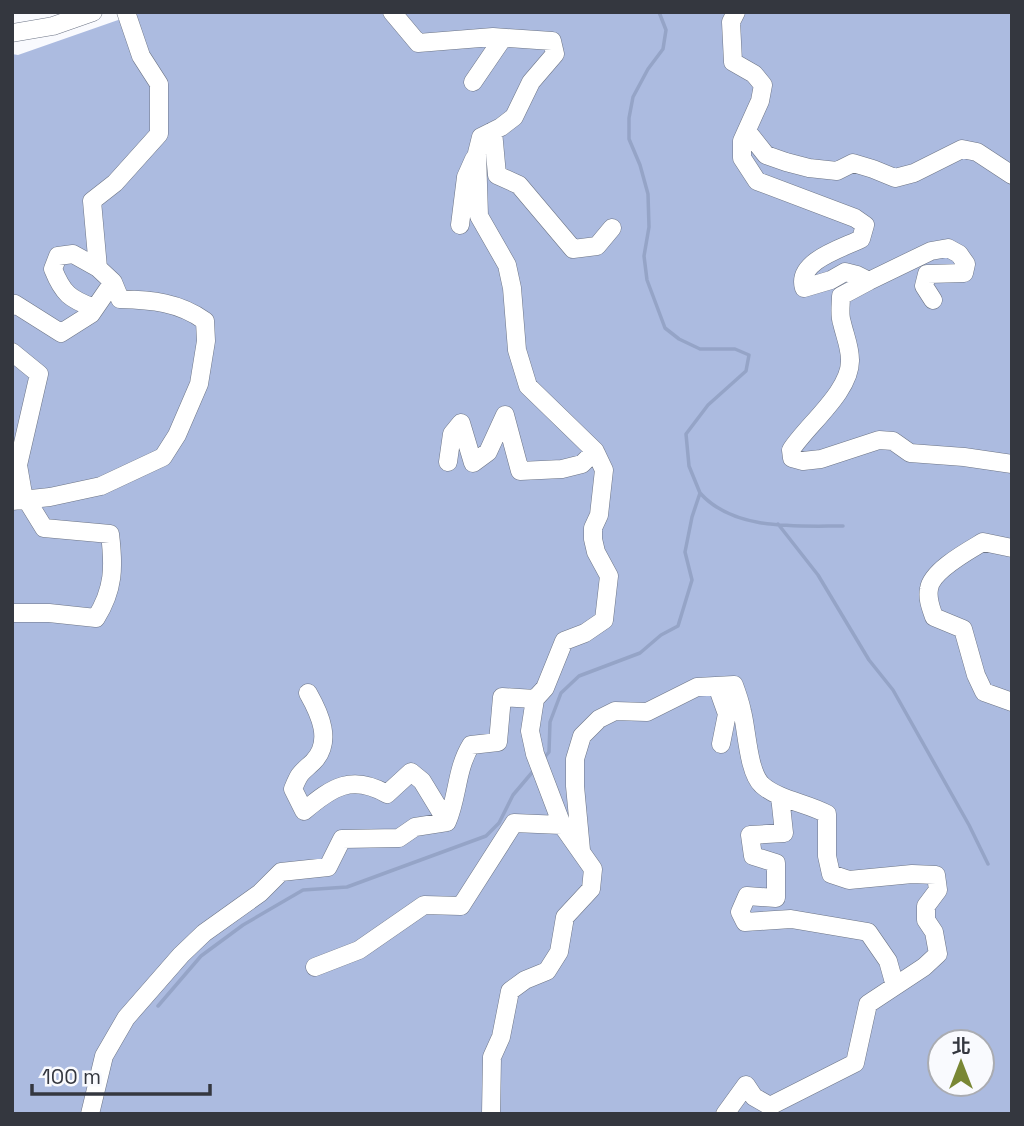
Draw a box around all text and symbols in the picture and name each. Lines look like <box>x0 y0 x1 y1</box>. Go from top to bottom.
north arrow <box>926 1028 996 1098</box>
text: 北 <box>951 1034 971 1059</box>
scale bar <box>32 1052 210 1096</box>
text: 100 m <box>42 1063 101 1090</box>

